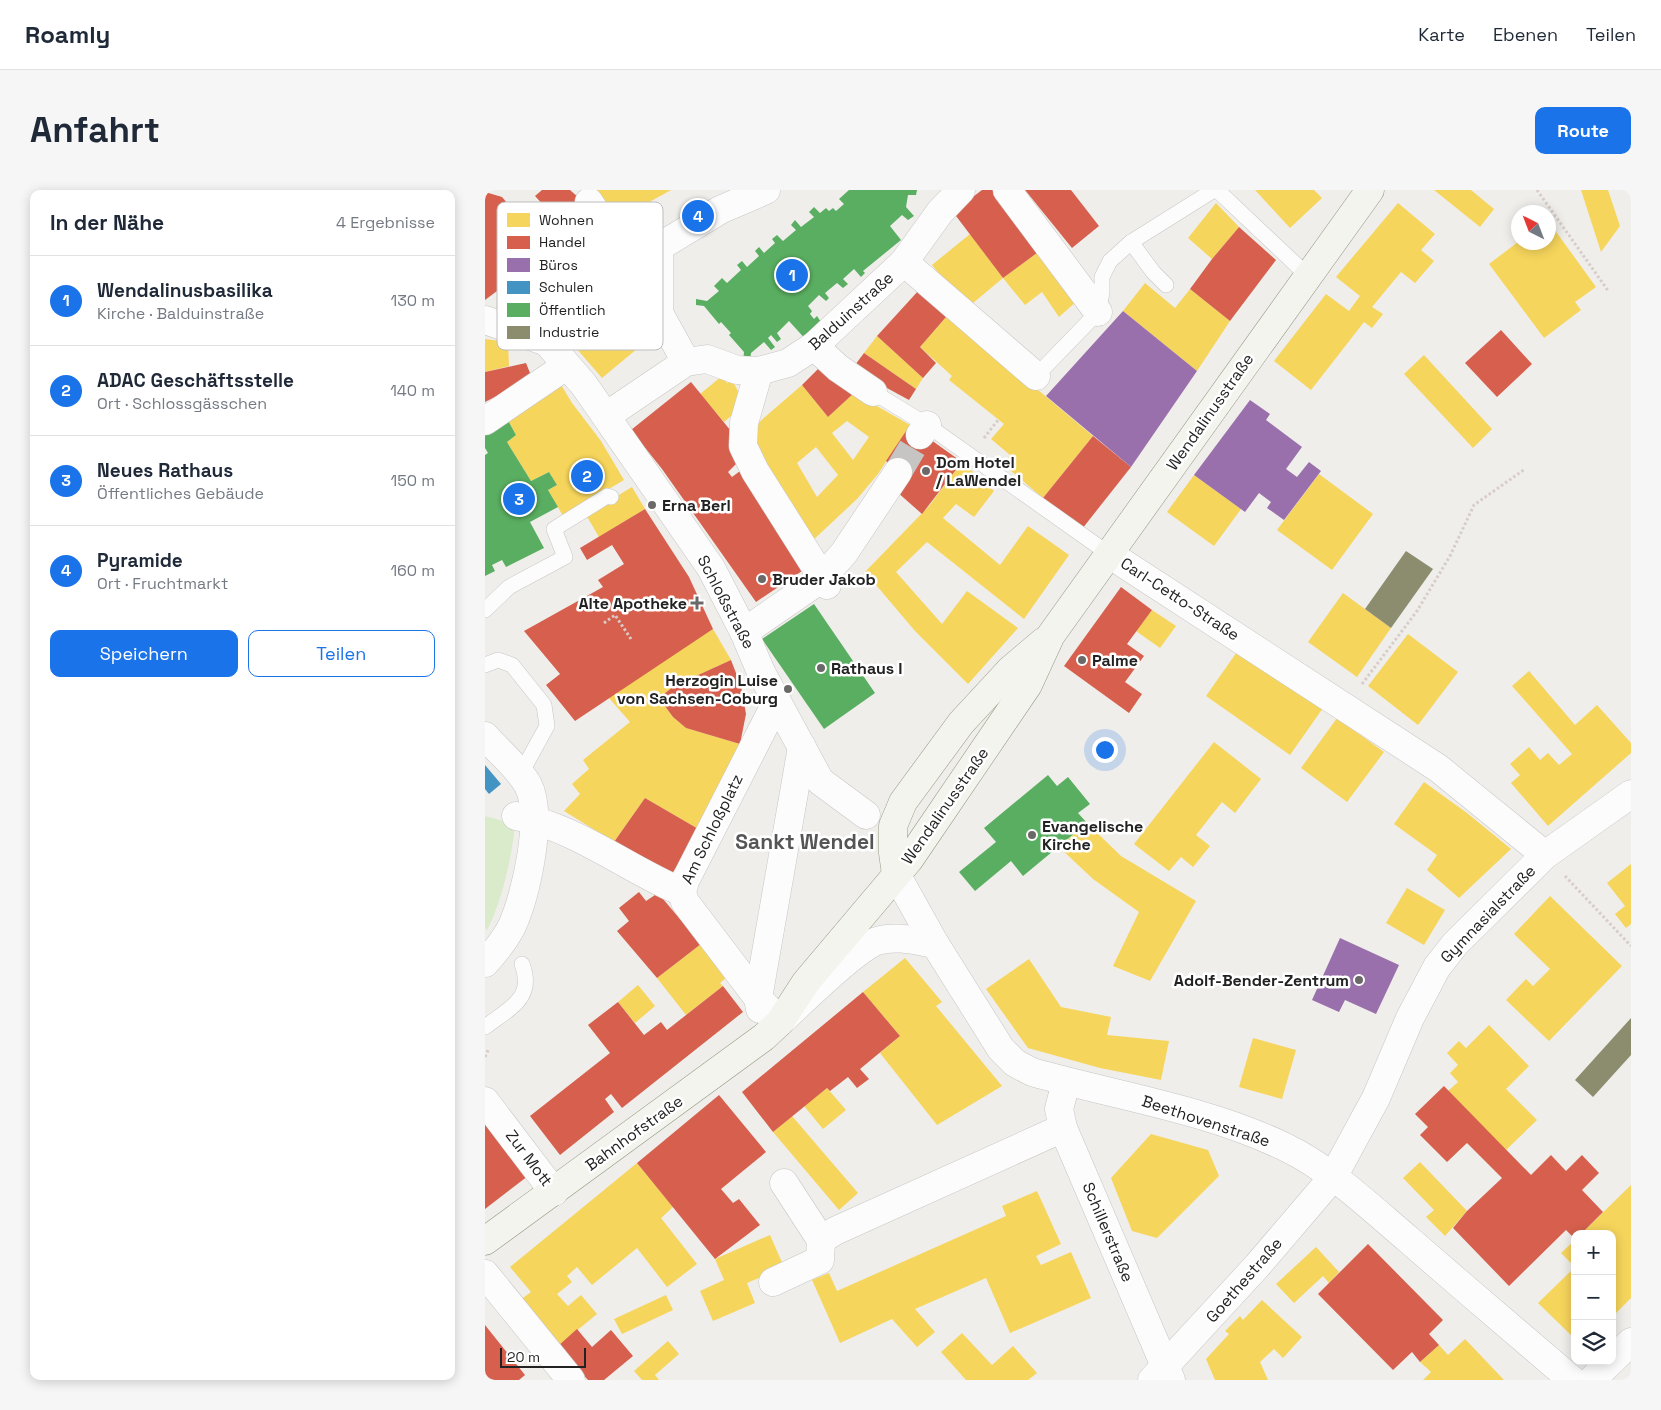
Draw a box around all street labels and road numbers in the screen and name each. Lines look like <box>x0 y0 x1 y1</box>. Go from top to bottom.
street label: Balduinstraße <box>804 267 898 355</box>
street label: Wendalinusstraße <box>1162 349 1258 475</box>
street label: Schloßstraße <box>693 552 759 652</box>
street label: Carl-Cetto-Straße <box>1117 553 1243 645</box>
street label: Wendalinusstraße <box>897 743 993 869</box>
street label: Am Schloßplatz <box>676 771 748 887</box>
street label: Gymnasialstraße <box>1436 860 1540 968</box>
street label: Bahnhofstraße <box>581 1090 687 1176</box>
street label: Beethovenstraße <box>1139 1090 1273 1152</box>
street label: Zur Mott <box>501 1126 557 1190</box>
street label: Schillerstraße <box>1078 1179 1138 1285</box>
street label: Goethestraße <box>1201 1233 1287 1327</box>

